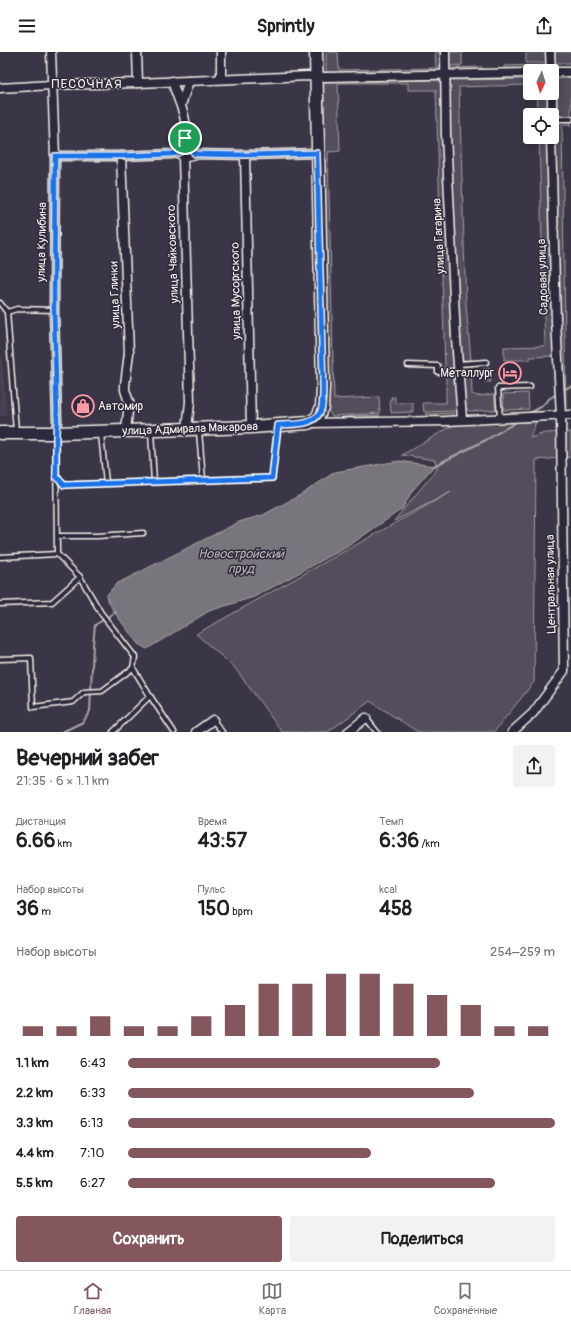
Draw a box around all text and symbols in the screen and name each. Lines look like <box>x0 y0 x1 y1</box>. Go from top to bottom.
icon: menu <box>16 15 38 37</box>
text: Sprintly <box>257 15 314 38</box>
icon: share <box>533 15 555 37</box>
north arrow <box>523 64 559 100</box>
map controls <box>523 64 559 144</box>
district label: ПЕСОЧНАЯ <box>52 76 122 92</box>
button: locate <box>523 108 559 144</box>
pin <box>168 121 202 155</box>
icon: arrive <box>174 127 196 149</box>
street label: улица Гагарина <box>429 197 449 275</box>
street label: улица Кулибина <box>34 201 50 283</box>
street label: улица Чайковского <box>164 204 182 305</box>
street label: Садовая улица <box>534 238 552 315</box>
street label: улица Мусоргского <box>228 241 244 341</box>
street label: улица Глинки <box>106 260 124 330</box>
hotel icon: Металлург <box>497 360 523 386</box>
place label: Металлург <box>440 366 494 381</box>
shop icon: Автомир <box>70 393 96 419</box>
place label: Автомир <box>98 399 143 414</box>
street label: улица Адмирала Макарова <box>121 419 259 439</box>
street label: Центральная улица <box>543 534 559 634</box>
water label: Новостройский пруд <box>198 546 286 577</box>
text: Вечерний забег <box>16 744 159 772</box>
button: share <box>513 745 555 787</box>
text: 21:35 · 6 × 1.1 km <box>16 773 109 789</box>
text: Дистанция <box>16 815 66 828</box>
text: Время <box>198 815 227 828</box>
text: Темп <box>379 815 404 828</box>
text: 6.66 <box>16 828 55 853</box>
text: 43:57 <box>198 828 247 853</box>
text: 6:36 <box>379 828 419 853</box>
text: km <box>55 837 72 850</box>
text: /km <box>419 837 440 850</box>
text: Набор высоты <box>16 883 84 896</box>
text: Пульс <box>198 883 225 896</box>
text: kcal <box>379 883 397 896</box>
text: 36 <box>16 896 39 921</box>
text: 150 <box>198 896 230 921</box>
text: 458 <box>379 896 412 921</box>
text: m <box>39 905 51 918</box>
text: bpm <box>230 905 253 918</box>
text: Набор высоты <box>16 944 97 960</box>
text: 254–259 m <box>490 944 555 960</box>
text: 1.1 km <box>16 1055 49 1071</box>
text: 6:43 <box>80 1055 106 1071</box>
text: 2.2 km <box>16 1085 53 1101</box>
text: 6:33 <box>80 1085 106 1101</box>
text: 3.3 km <box>16 1115 53 1131</box>
text: 6:13 <box>80 1115 103 1131</box>
text: 4.4 km <box>16 1145 54 1161</box>
text: 7:10 <box>80 1145 104 1161</box>
text: 5.5 km <box>16 1175 53 1191</box>
text: 6:27 <box>80 1175 105 1191</box>
button: Сохранить <box>16 1216 282 1262</box>
button: Поделиться <box>290 1216 555 1262</box>
tab: Главная <box>74 1280 111 1317</box>
tab: Карта <box>259 1280 286 1317</box>
tab: Сохранённые <box>434 1280 497 1317</box>

